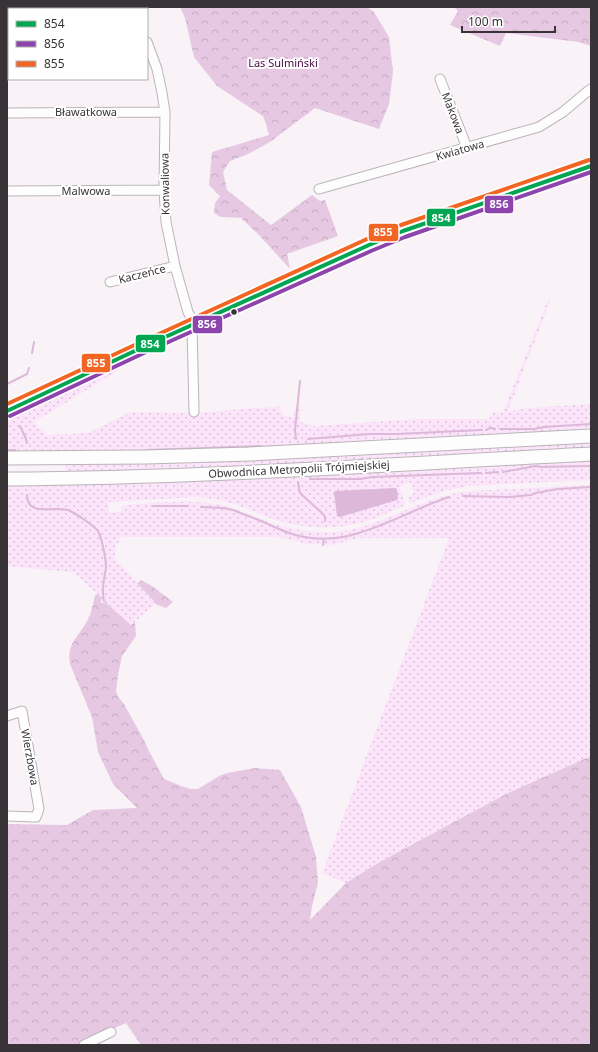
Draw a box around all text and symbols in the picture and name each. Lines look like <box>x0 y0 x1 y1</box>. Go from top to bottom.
legend <box>8 8 148 80</box>
scale bar <box>462 8 555 34</box>
text: 100 m <box>468 13 503 30</box>
text: 854 <box>44 15 65 32</box>
text: 856 <box>44 35 65 52</box>
text: 855 <box>44 55 65 72</box>
park label: Las Sulmiński <box>248 55 318 70</box>
street label: Makowa <box>439 90 468 136</box>
street label: Bławatkowa <box>55 104 117 119</box>
street label: Kwiatowa <box>434 135 486 164</box>
street label: Konwaliowa <box>156 153 173 215</box>
street label: Malwowa <box>62 183 110 198</box>
line badge: 856 <box>484 195 514 214</box>
text: 856 <box>490 196 508 211</box>
line badge: 854 <box>426 208 456 227</box>
text: 854 <box>432 210 451 225</box>
line badge: 855 <box>368 223 399 242</box>
text: 855 <box>374 224 392 239</box>
street label: Kaczeńce <box>117 260 167 287</box>
unlabelled marker <box>229 307 239 317</box>
line badge: 856 <box>192 315 223 334</box>
text: 856 <box>198 316 216 331</box>
line badge: 854 <box>135 334 166 353</box>
text: 854 <box>141 336 160 351</box>
line badge: 855 <box>81 353 111 373</box>
text: 855 <box>87 355 105 370</box>
street label: Obwodnica Metropolii Trójmiejskiej <box>208 456 390 481</box>
street label: Wierzbowa <box>18 728 43 786</box>

